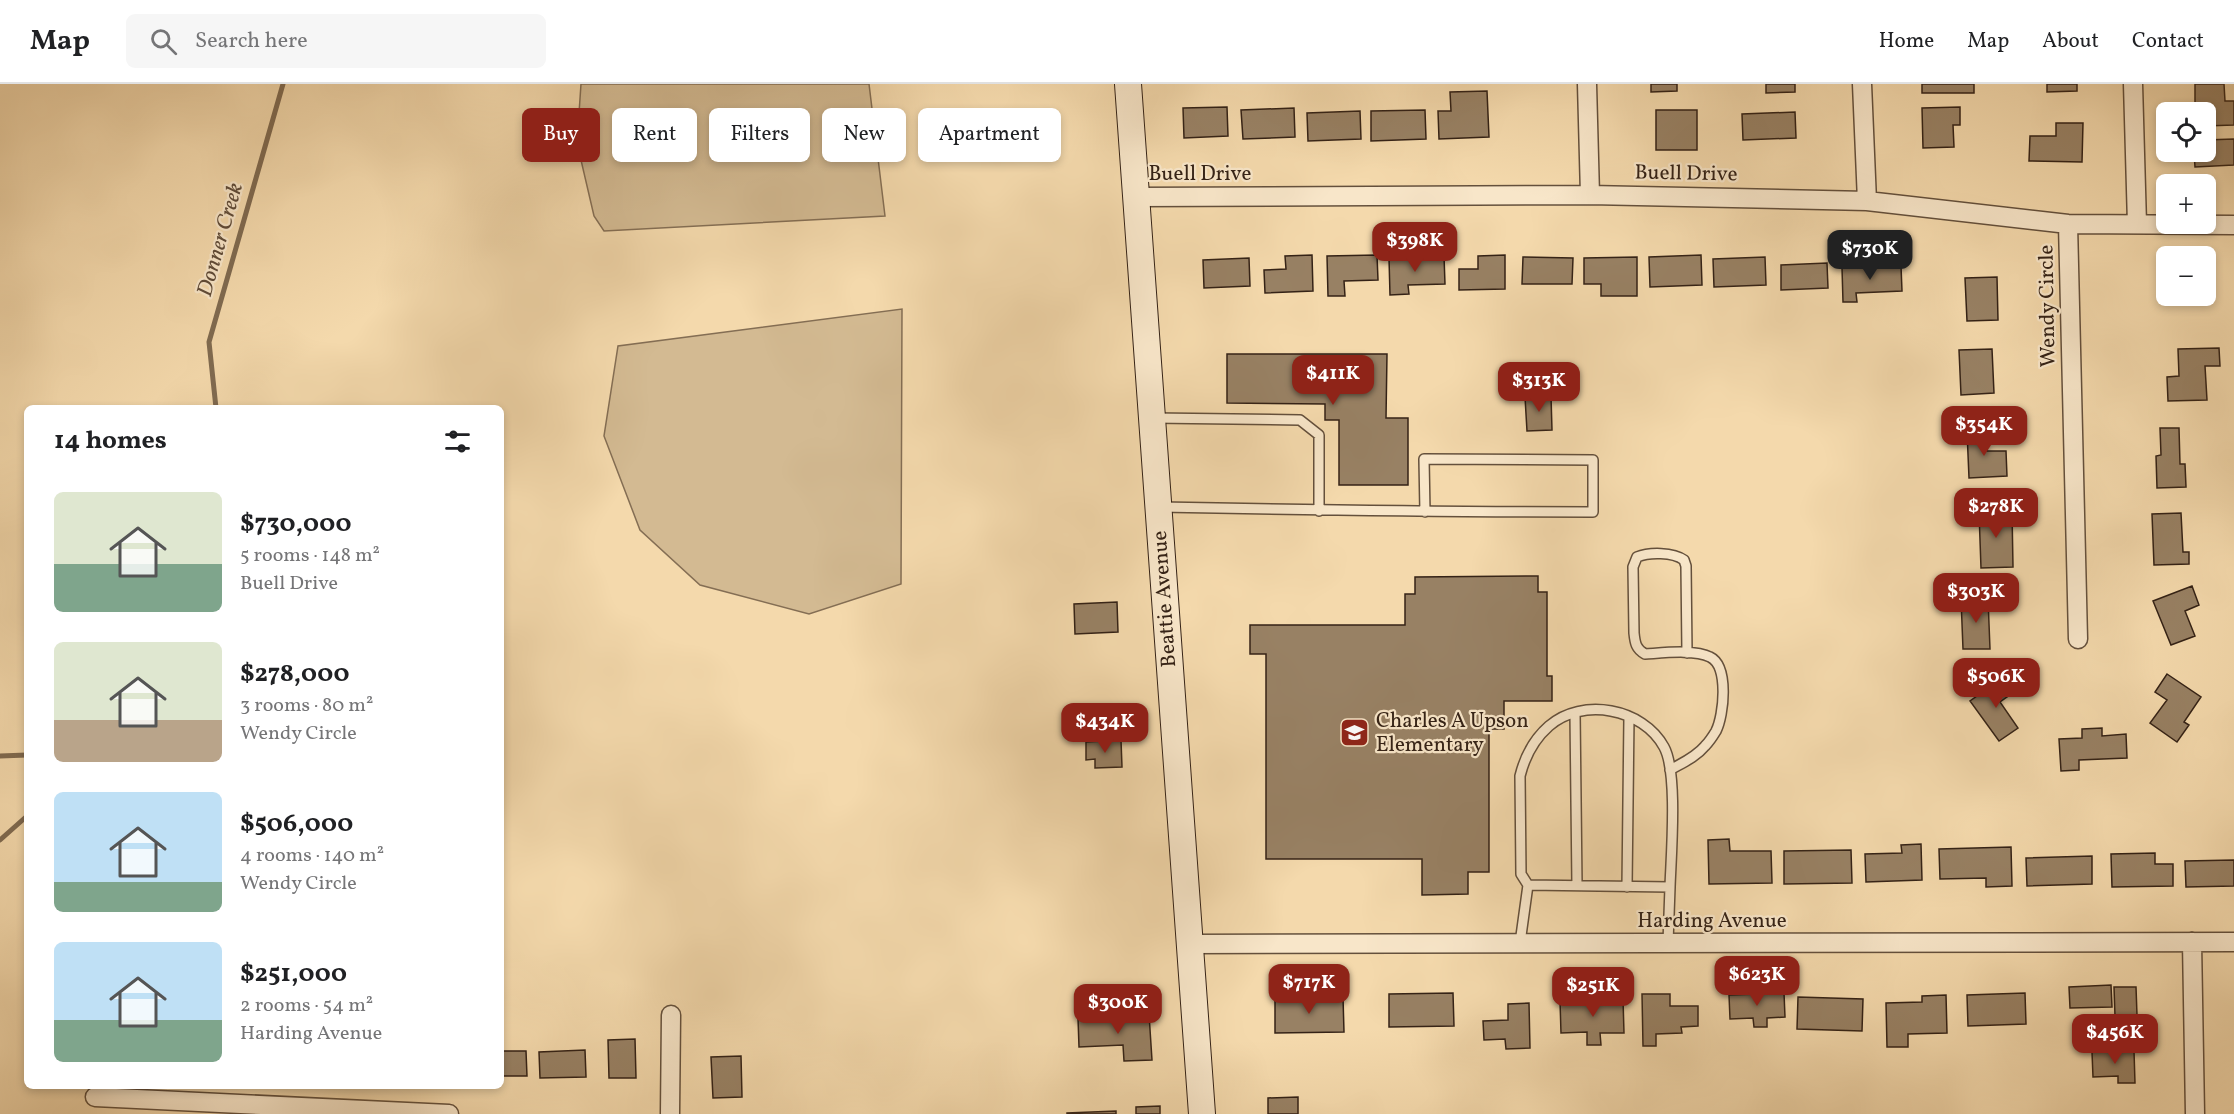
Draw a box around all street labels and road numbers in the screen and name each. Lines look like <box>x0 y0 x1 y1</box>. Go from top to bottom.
street label: Buell Drive <box>1634 159 1738 189</box>
street label: Buell Drive <box>1149 160 1252 189</box>
street label: Wendy Circle <box>2032 244 2064 368</box>
street label: Beattie Avenue <box>1146 530 1184 668</box>
street label: Harding Avenue <box>1637 907 1787 936</box>

